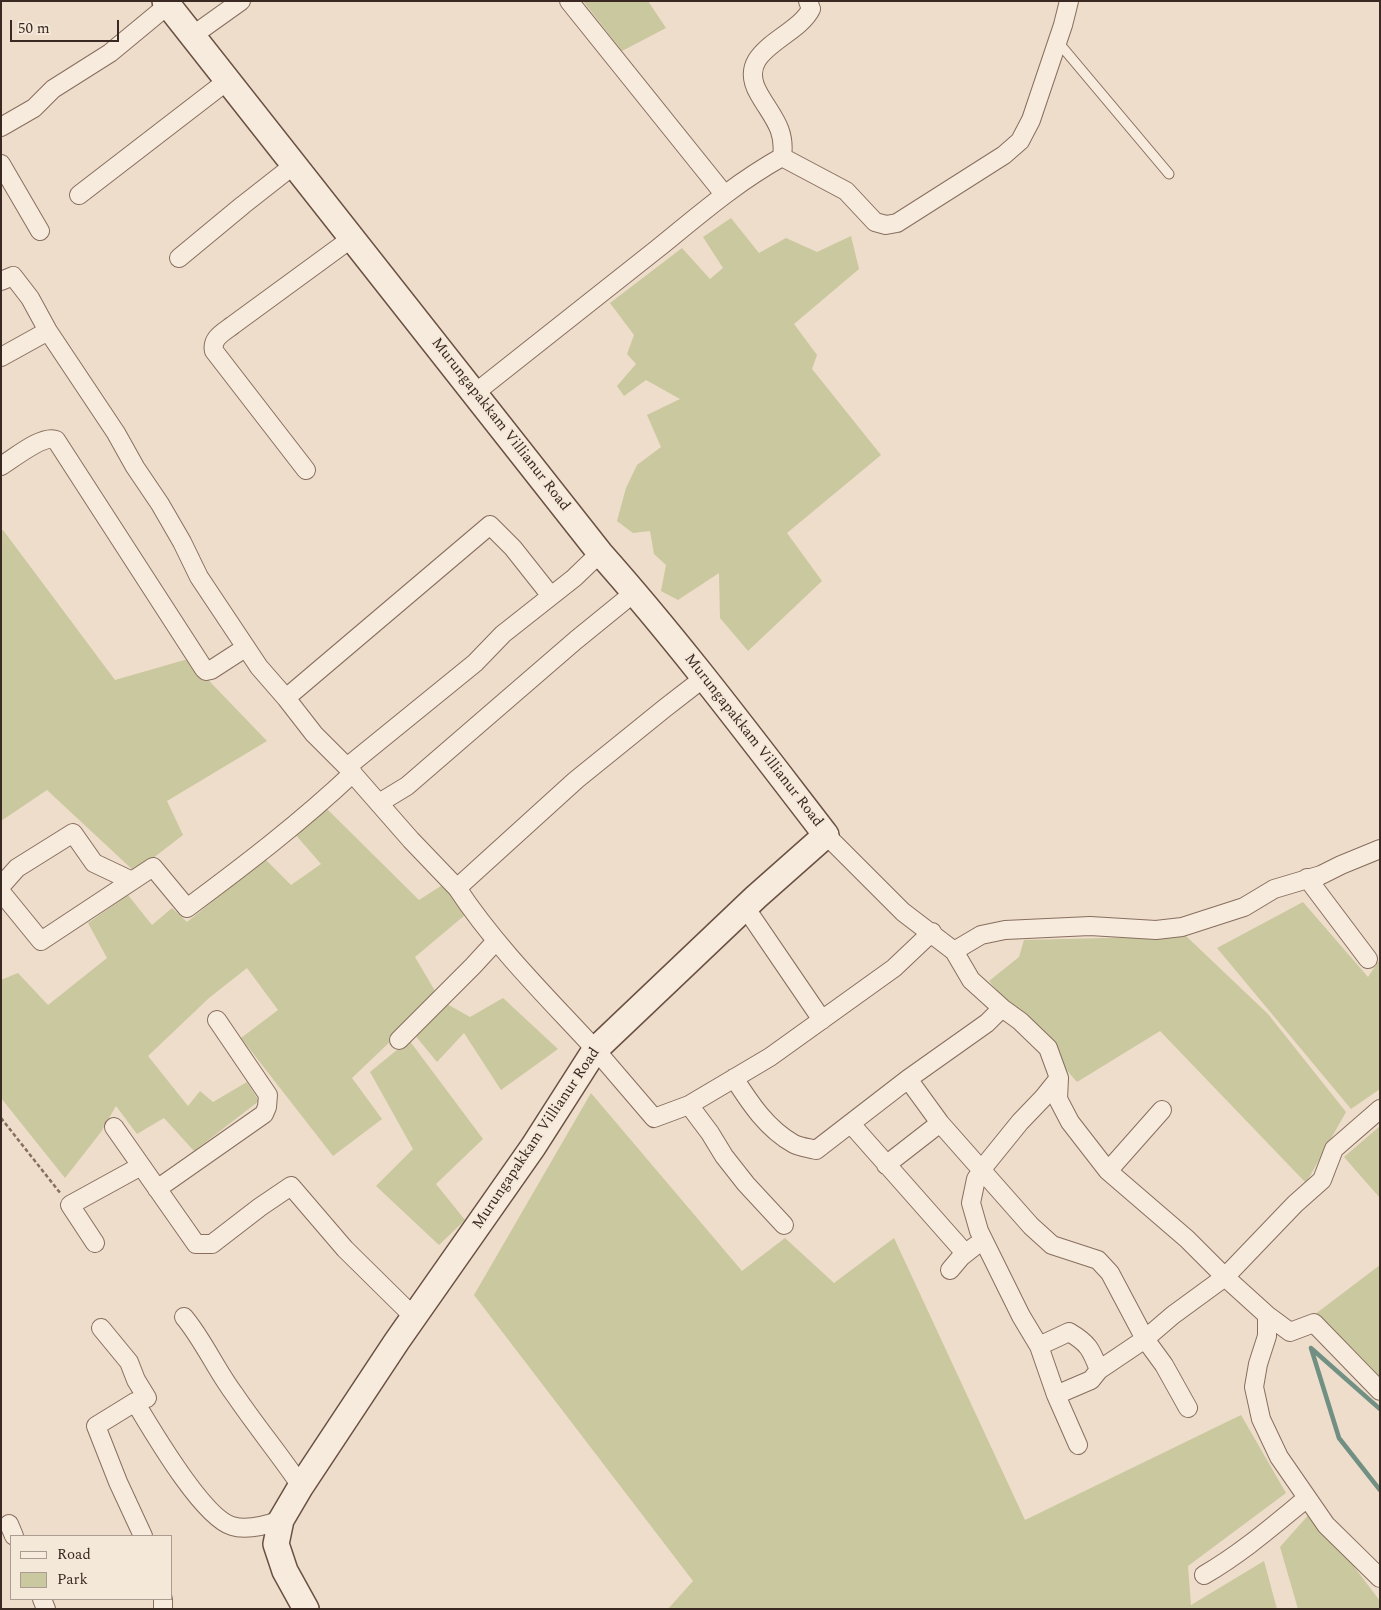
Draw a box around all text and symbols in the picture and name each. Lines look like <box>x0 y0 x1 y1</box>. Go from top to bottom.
scale bar <box>12 10 121 42</box>
text: 50 m <box>18 17 50 40</box>
street label: Murungapakkam Villianur Road <box>427 335 573 515</box>
street label: Murungapakkam Villianur Road <box>680 651 826 831</box>
street label: Murungapakkam Villianur Road <box>470 1045 604 1233</box>
legend <box>10 1535 172 1600</box>
text: Road <box>57 1543 91 1566</box>
text: Park <box>57 1568 88 1591</box>

